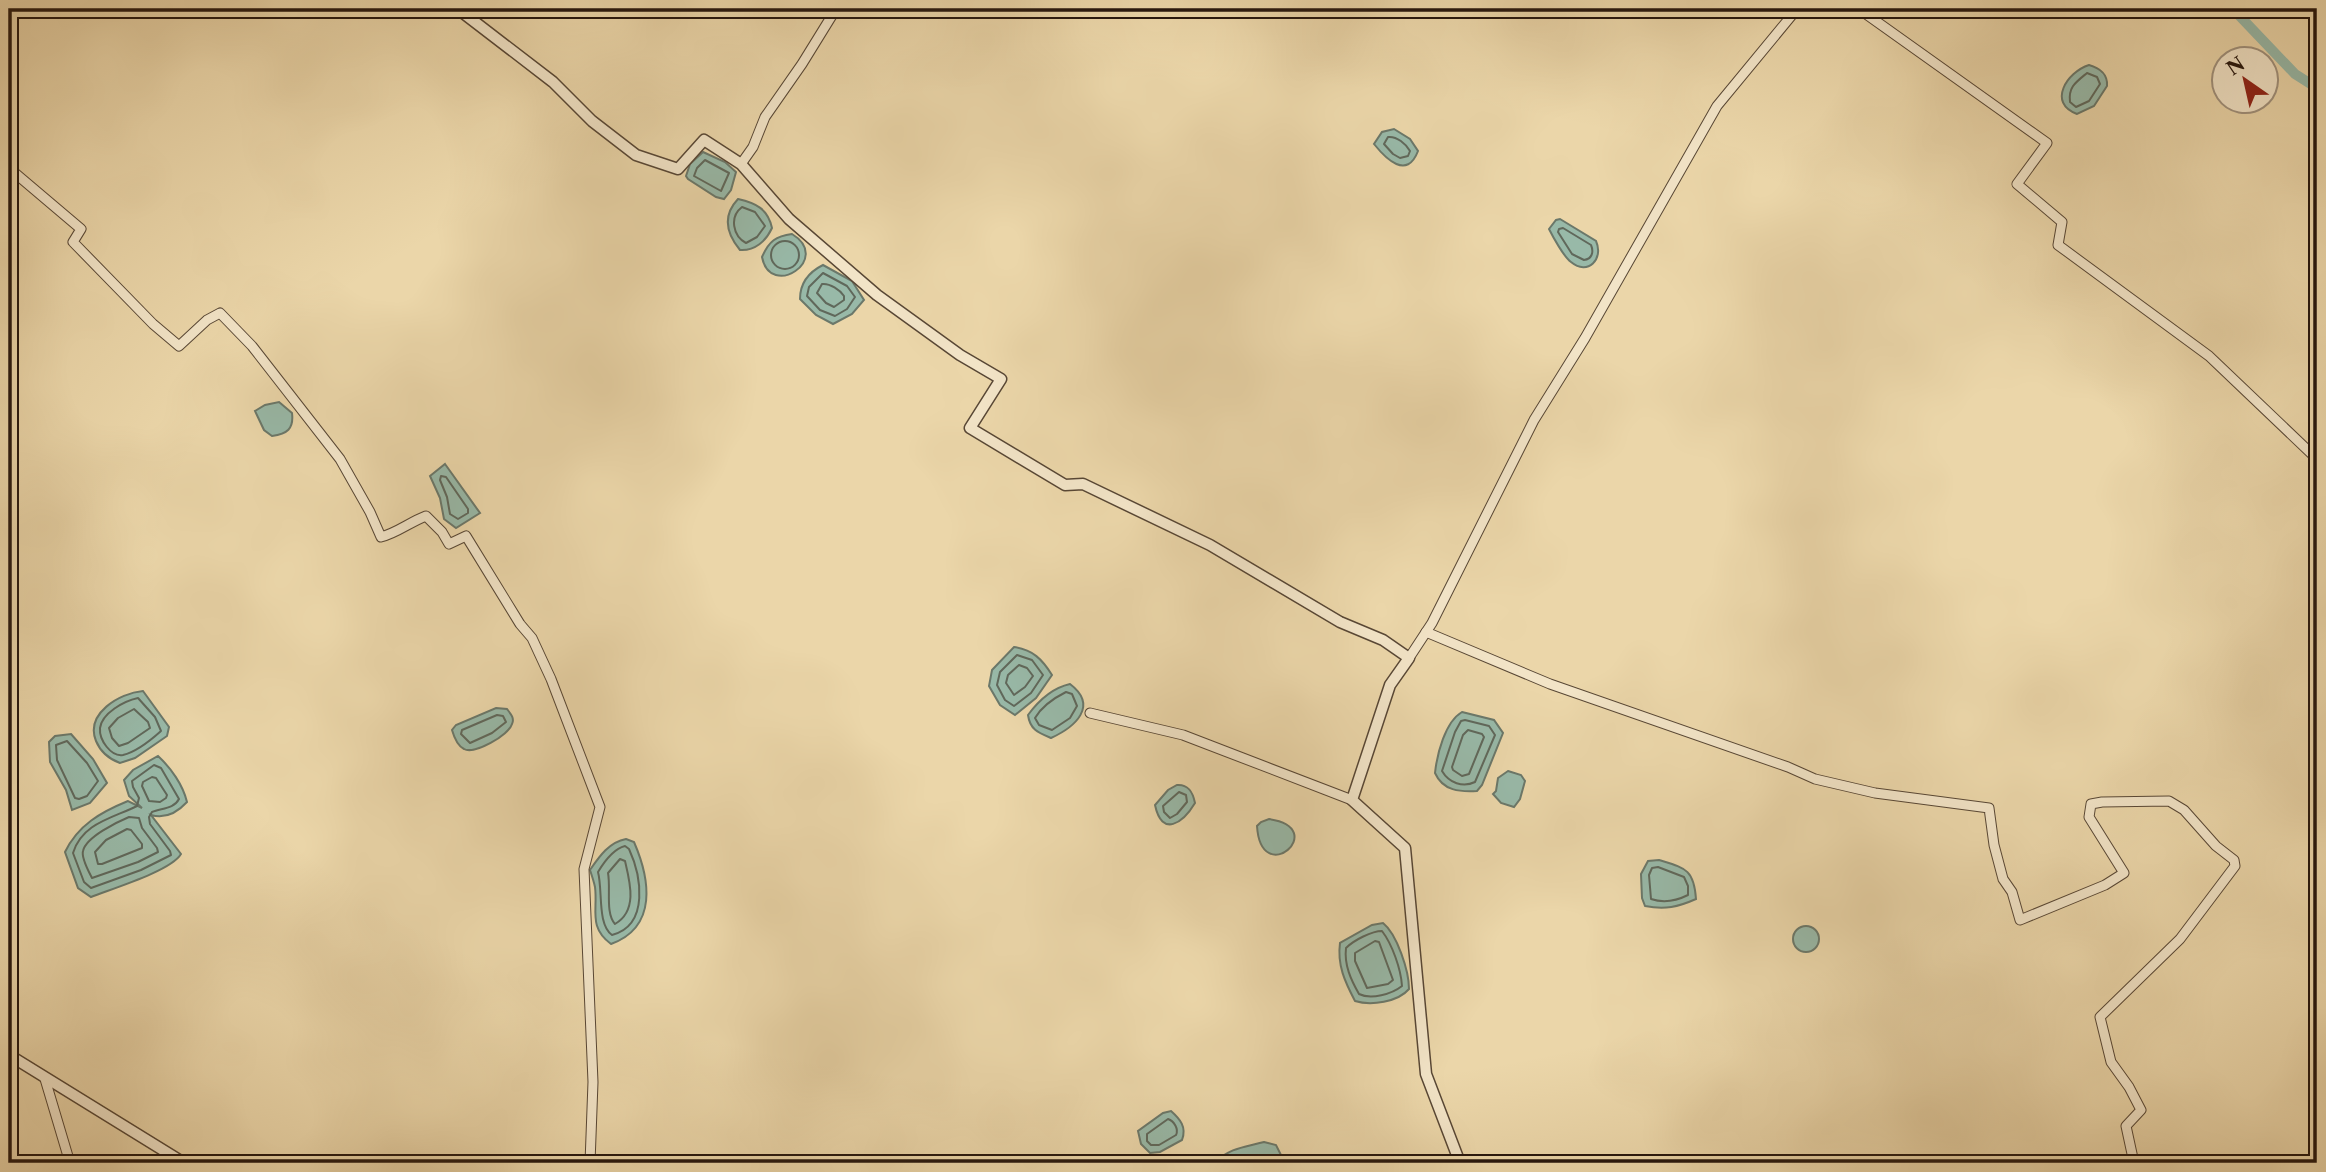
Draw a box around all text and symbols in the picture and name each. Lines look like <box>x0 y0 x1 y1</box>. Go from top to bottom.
north arrow <box>2210 46 2280 116</box>
text: N <box>2222 52 2249 80</box>

